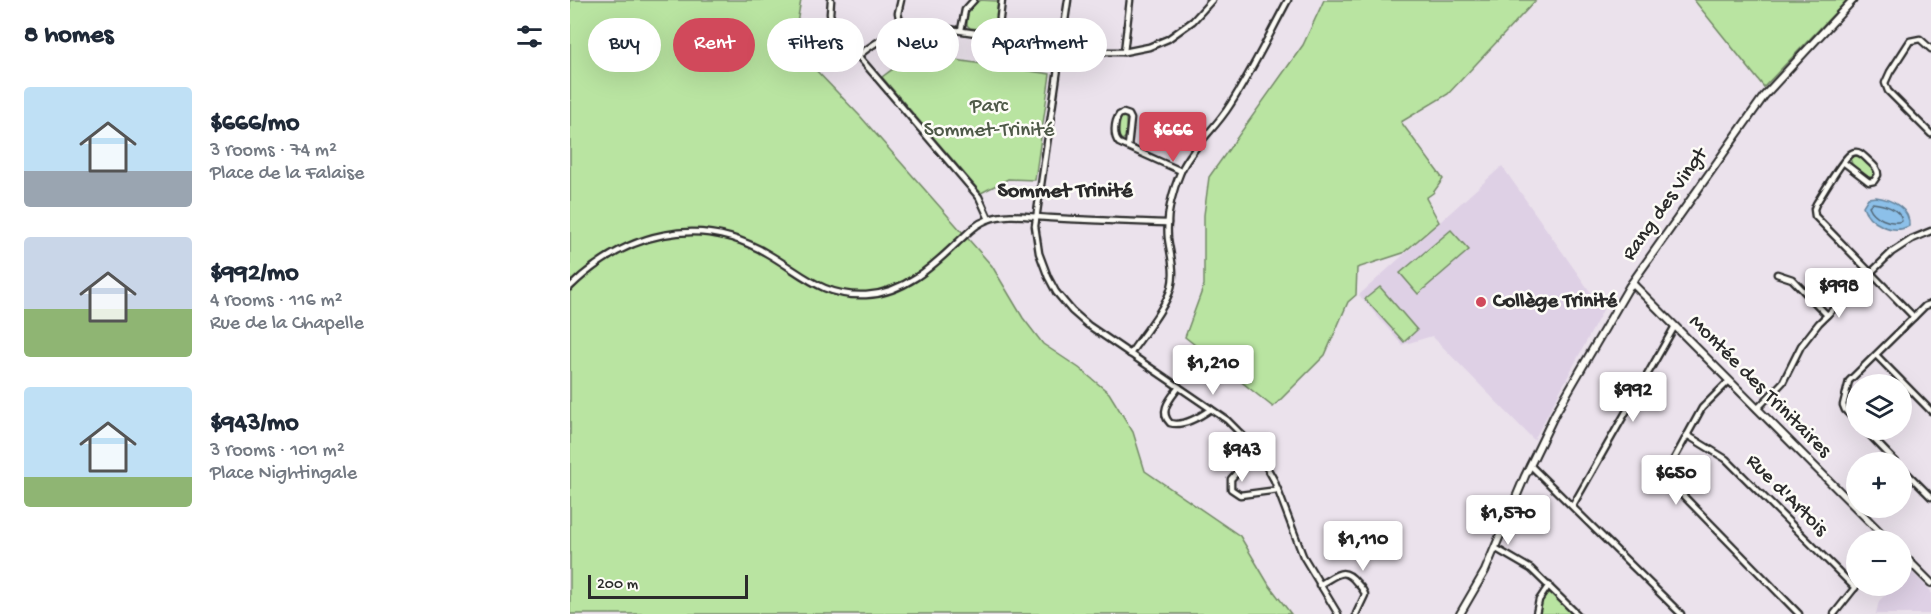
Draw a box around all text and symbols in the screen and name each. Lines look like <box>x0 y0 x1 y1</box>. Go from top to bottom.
chip: Buy <box>588 18 661 72</box>
chip: Rent <box>673 18 755 72</box>
chip: Filters <box>767 18 864 72</box>
chip: New <box>876 18 959 72</box>
chip: Apartment <box>971 18 1107 72</box>
icon: filters <box>513 20 546 53</box>
text: 8 homes <box>24 21 113 52</box>
park label: Parc Sommet-Trinité <box>924 95 1055 144</box>
text: $666/mo <box>210 109 299 140</box>
icon: home <box>72 111 144 183</box>
pin: $666 <box>1137 112 1209 163</box>
text: $666 <box>1153 120 1193 143</box>
text: 3 rooms · 74 m² <box>210 140 337 163</box>
street label: Rang des Vingt <box>1618 142 1716 266</box>
text: Place de la Falaise <box>210 163 364 186</box>
district label: Sommet Trinité <box>998 179 1133 205</box>
text: $992/mo <box>210 259 299 290</box>
icon: home <box>72 261 144 333</box>
pin: $998 <box>1803 268 1875 319</box>
text: $998 <box>1819 276 1859 299</box>
text: 4 rooms · 116 m² <box>210 290 343 313</box>
place label: Collège Trinité <box>1492 290 1618 315</box>
marker: Collège Trinité <box>1474 295 1488 309</box>
street label: Montée des Trinitaires <box>1682 310 1837 465</box>
text: Rue de la Chapelle <box>210 313 364 336</box>
pin: $1,210 <box>1164 345 1262 396</box>
text: $1,210 <box>1187 353 1239 376</box>
pin: $992 <box>1597 372 1669 423</box>
map controls <box>1846 374 1912 596</box>
button: layers <box>1846 374 1912 440</box>
text: $992 <box>1614 380 1652 403</box>
text: $943/mo <box>210 409 299 440</box>
icon: home <box>72 411 144 483</box>
pin: $943 <box>1206 432 1278 483</box>
text: 3 rooms · 101 m² <box>210 440 345 463</box>
text: $943 <box>1223 440 1261 463</box>
street label: Rue d'Artois <box>1740 450 1833 543</box>
button: + <box>1846 452 1912 518</box>
pin: $650 <box>1640 455 1712 506</box>
text: Place Nightingale <box>210 463 357 486</box>
text: $650 <box>1656 463 1697 486</box>
pin: $1,570 <box>1459 495 1557 546</box>
text: $1,570 <box>1480 503 1536 526</box>
pin: $1,110 <box>1314 521 1412 572</box>
text: $1,110 <box>1338 529 1388 552</box>
button: − <box>1846 530 1912 596</box>
scale bar <box>588 572 748 600</box>
text: 200 m <box>597 576 638 595</box>

